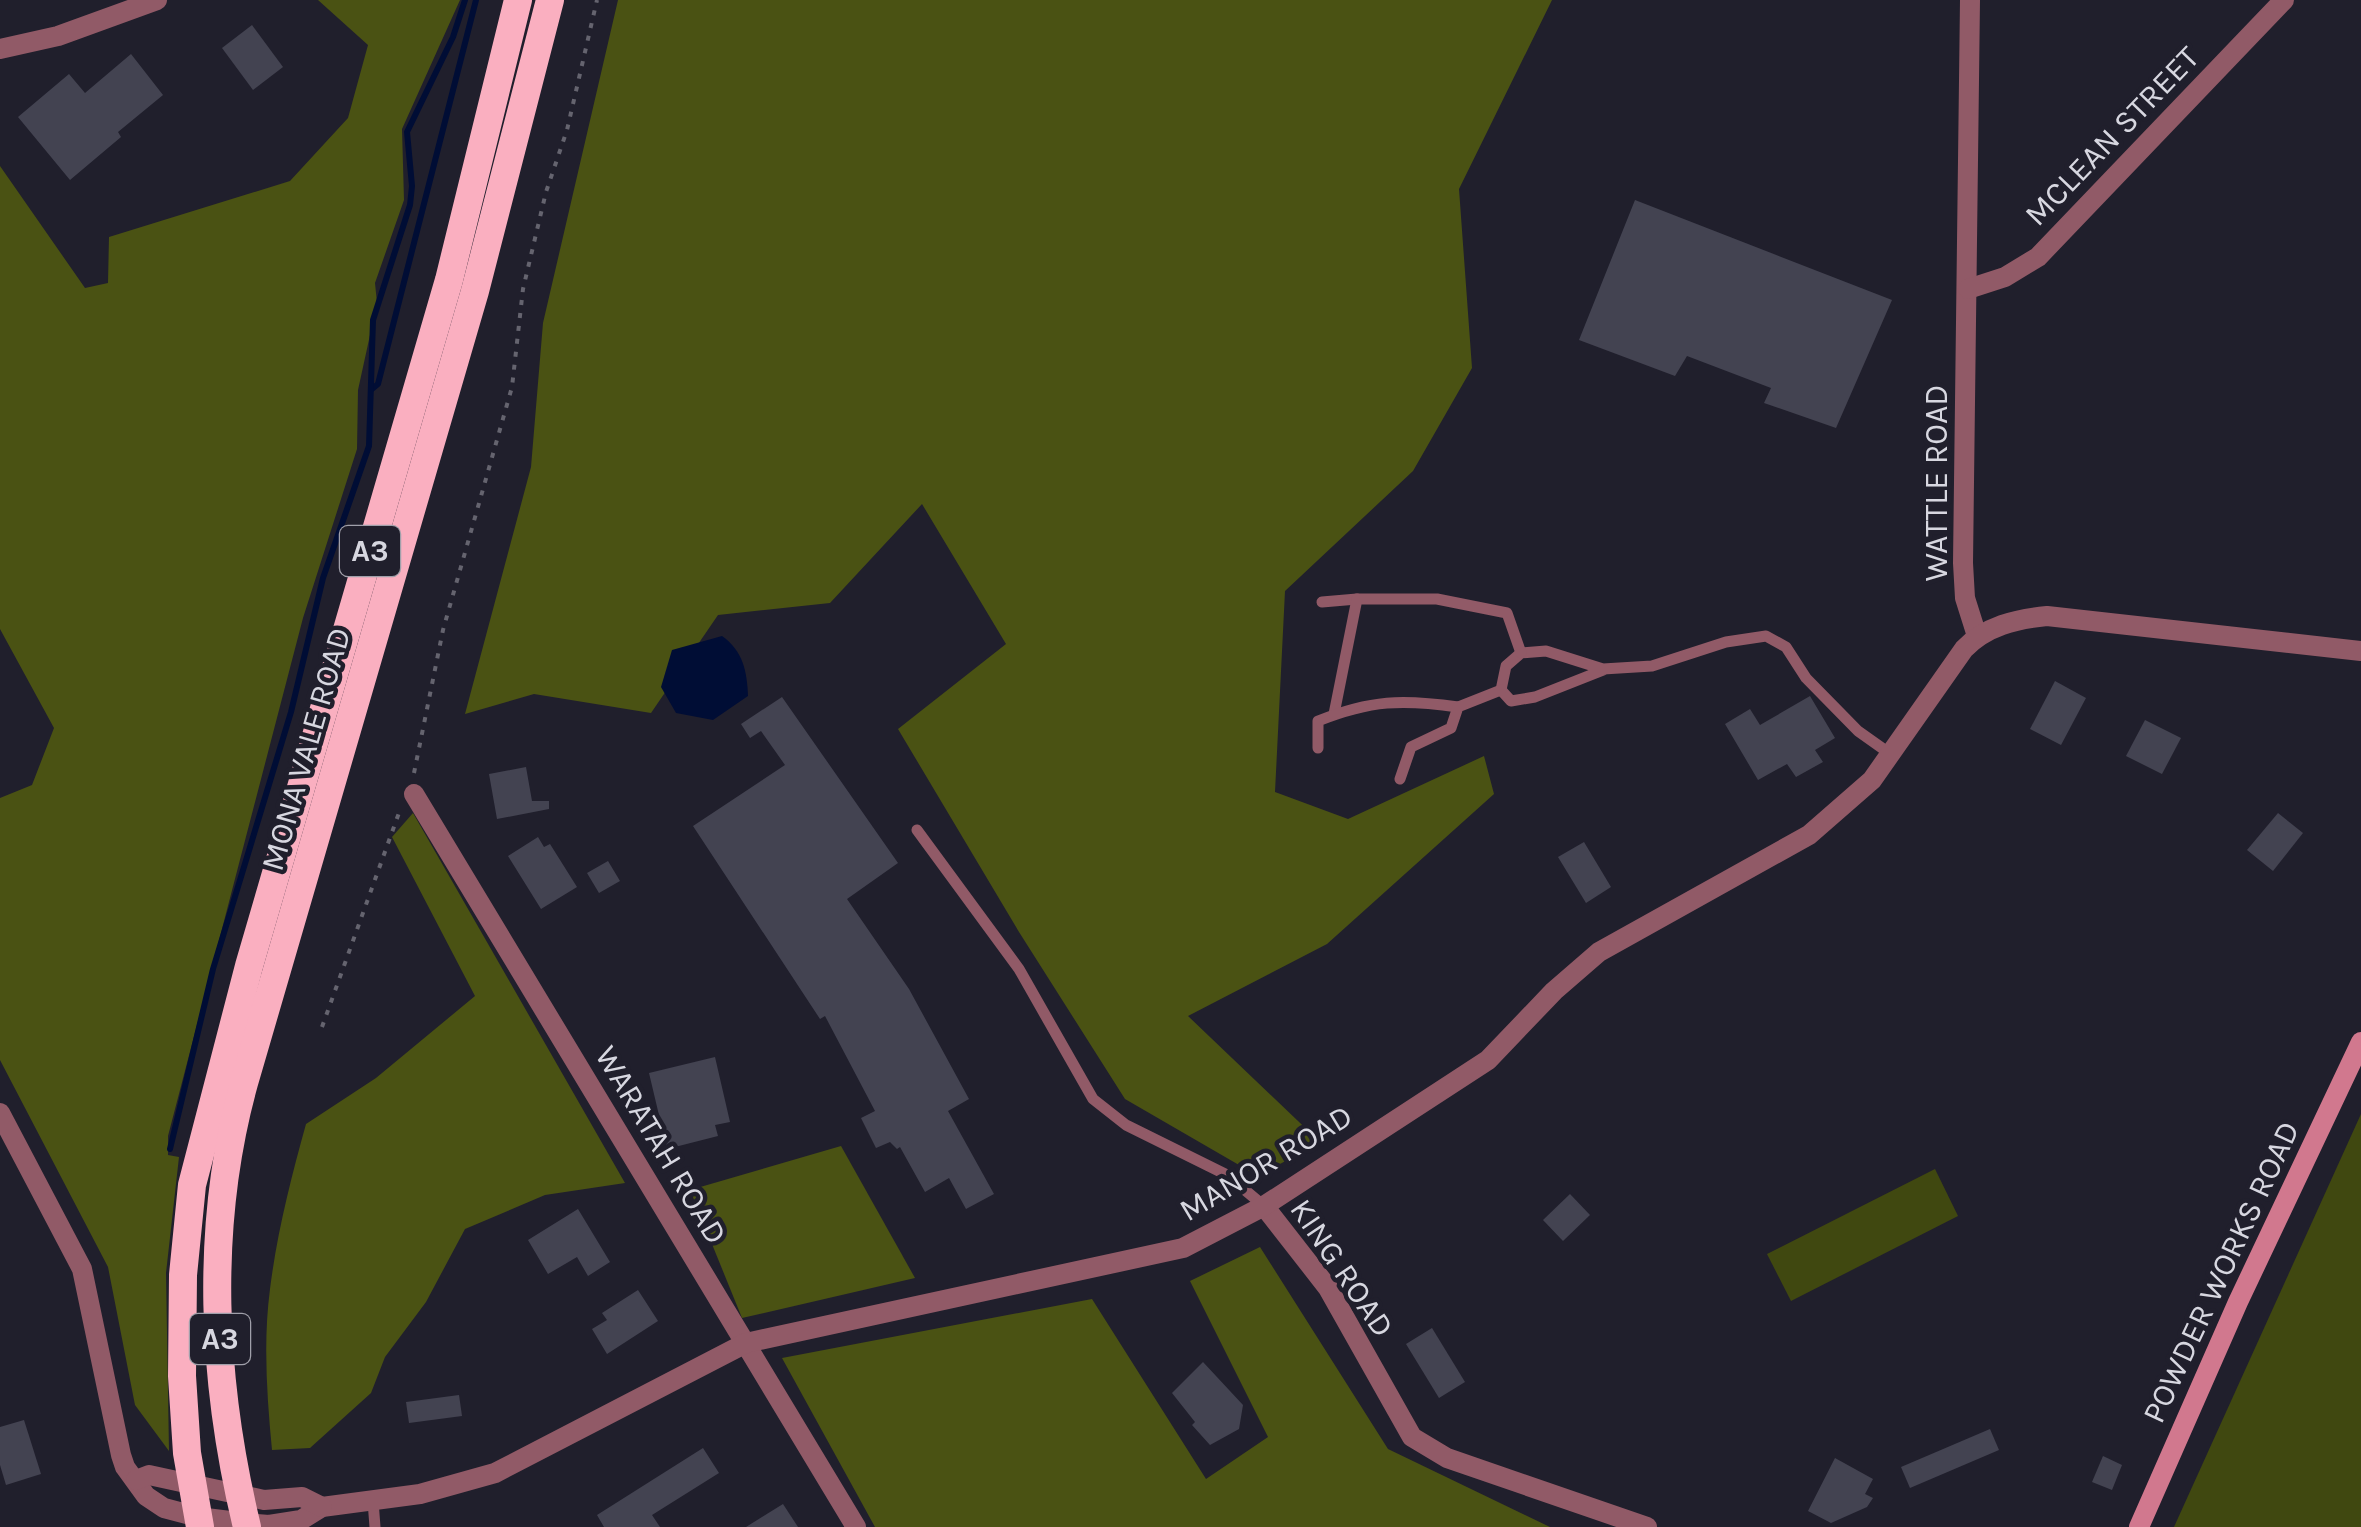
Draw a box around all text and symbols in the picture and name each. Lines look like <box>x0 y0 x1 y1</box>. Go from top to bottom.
street label: MCLEAN STREET <box>2017 39 2207 233</box>
street label: WATTLE ROAD <box>1918 385 1955 582</box>
road number: A3 <box>340 526 400 576</box>
street label: MONA VALE ROAD <box>254 623 358 875</box>
street label: WARATAH ROAD <box>587 1039 735 1251</box>
street label: MANOR ROAD <box>1173 1097 1359 1229</box>
street label: POWDER WORKS ROAD <box>2135 1115 2307 1429</box>
street label: KING ROAD <box>1282 1192 1402 1344</box>
road number: A3 <box>190 1314 250 1364</box>

